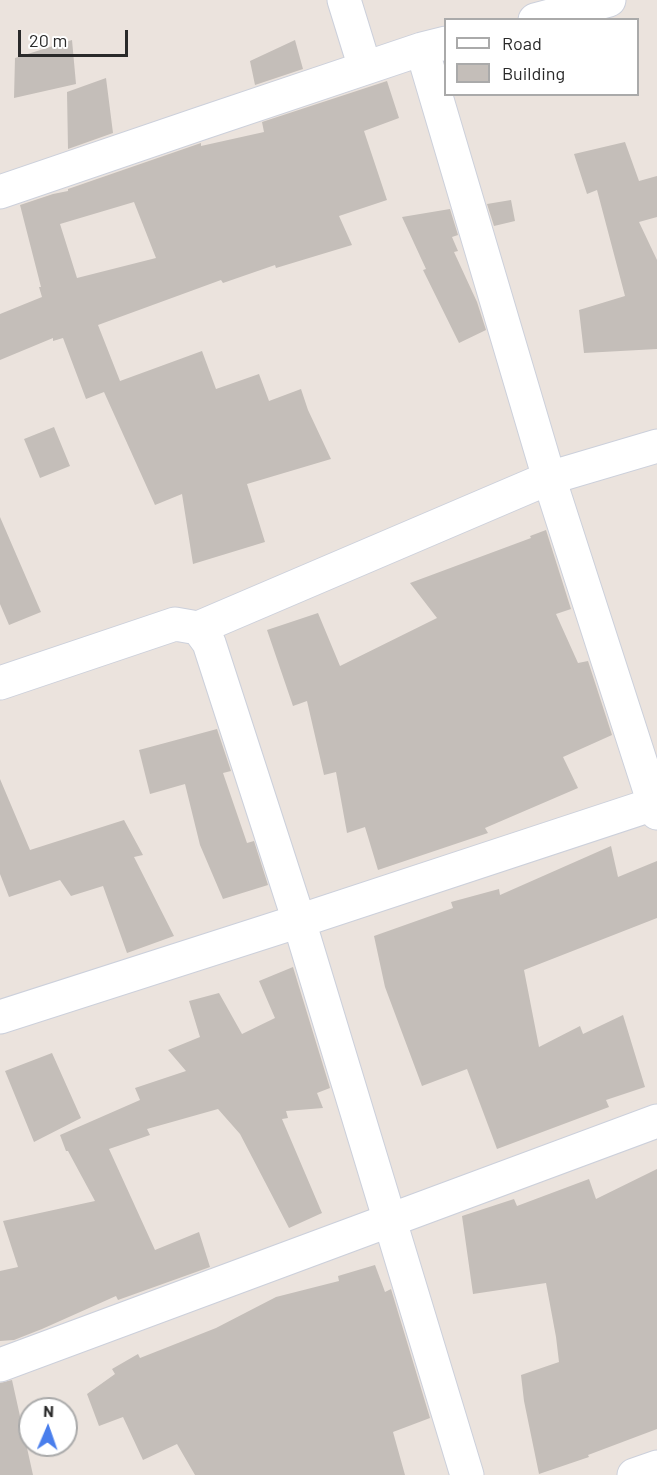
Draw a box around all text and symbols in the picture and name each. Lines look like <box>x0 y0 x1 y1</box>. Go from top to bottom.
scale bar <box>21 18 130 56</box>
legend <box>444 18 639 96</box>
text: 20 m <box>29 29 67 51</box>
text: Road <box>502 32 542 54</box>
text: Building <box>502 62 565 84</box>
north arrow <box>18 1397 78 1457</box>
text: N <box>43 1401 54 1420</box>

